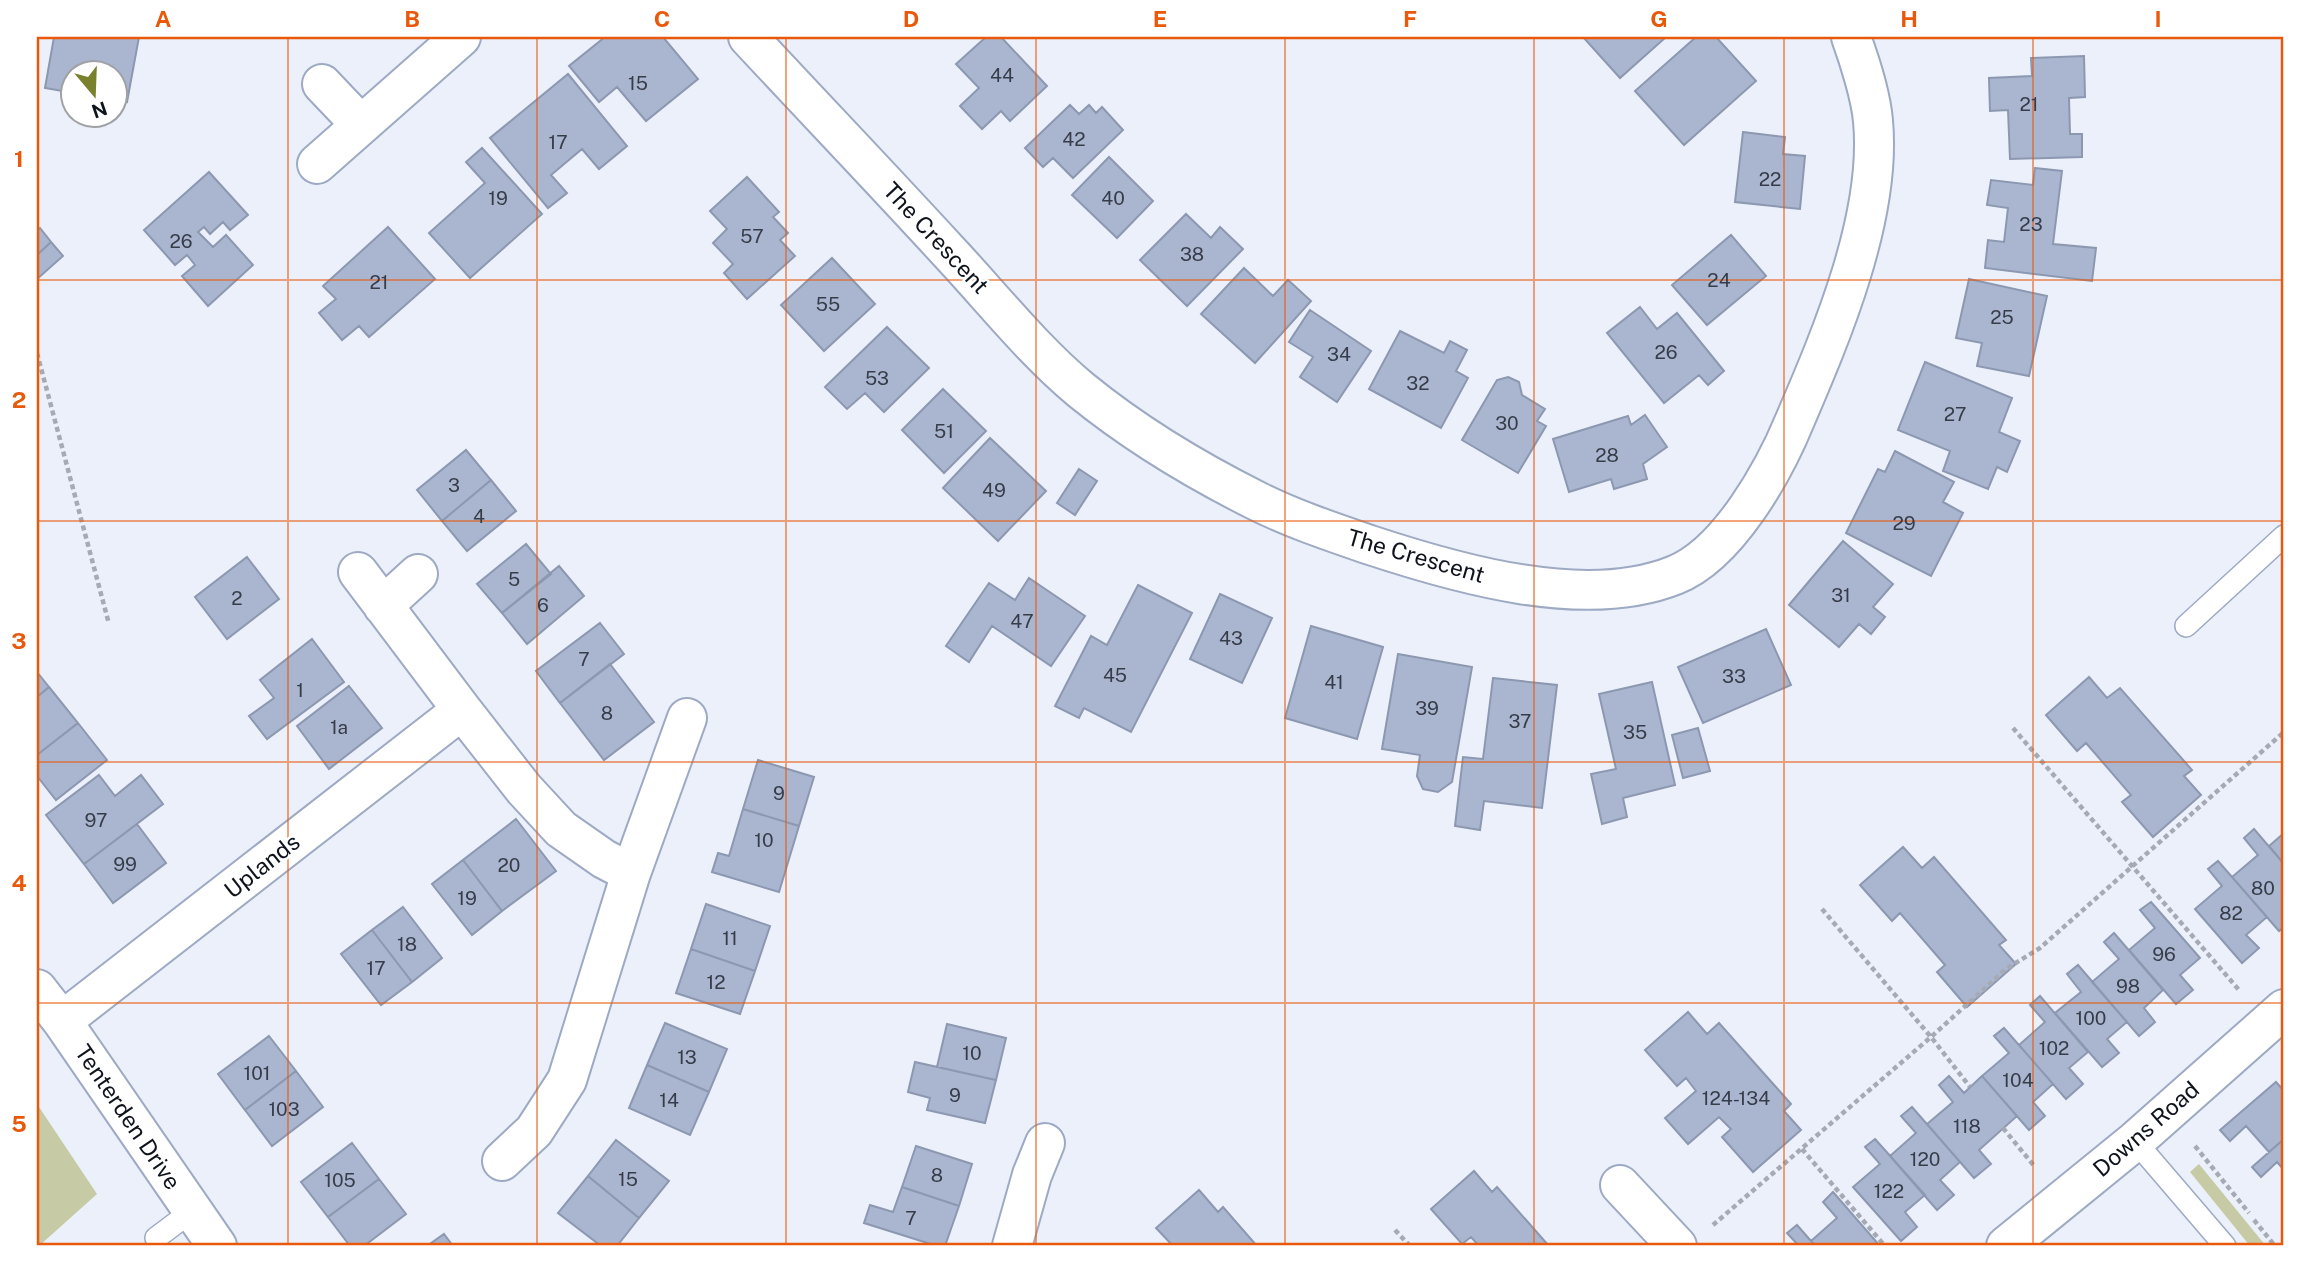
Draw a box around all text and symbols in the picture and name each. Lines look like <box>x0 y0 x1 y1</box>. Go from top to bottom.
text: A <box>155 5 172 32</box>
text: B <box>404 5 420 32</box>
text: C <box>654 5 670 32</box>
text: D <box>903 5 919 32</box>
text: E <box>1153 5 1167 32</box>
text: F <box>1403 5 1417 32</box>
text: G <box>1650 5 1668 32</box>
text: H <box>1900 5 1918 32</box>
text: I <box>2154 5 2162 32</box>
north arrow <box>60 60 130 130</box>
house number: 44 <box>990 64 1014 86</box>
house number: 15 <box>628 72 648 94</box>
house number: 21 <box>2019 93 2039 115</box>
text: N <box>89 97 110 123</box>
house number: 42 <box>1062 128 1086 150</box>
house number: 17 <box>548 131 568 153</box>
text: 1 <box>14 145 24 172</box>
house number: 22 <box>1759 168 1781 190</box>
street label: The Crescent <box>878 177 995 299</box>
house number: 19 <box>488 187 508 209</box>
house number: 40 <box>1101 187 1125 209</box>
house number: 23 <box>2019 213 2043 235</box>
house number: 57 <box>740 225 764 247</box>
house number: 26 <box>169 230 193 252</box>
house number: 38 <box>1180 243 1204 265</box>
house number: 24 <box>1707 269 1731 291</box>
house number: 21 <box>369 271 389 293</box>
house number: 55 <box>816 293 840 315</box>
house number: 25 <box>1990 306 2014 328</box>
house number: 26 <box>1654 341 1678 363</box>
house number: 34 <box>1327 343 1351 365</box>
house number: 53 <box>865 367 889 389</box>
house number: 32 <box>1406 372 1430 394</box>
text: 2 <box>12 386 26 413</box>
house number: 27 <box>1944 403 1966 425</box>
house number: 30 <box>1495 412 1519 434</box>
house number: 51 <box>934 420 954 442</box>
house number: 28 <box>1595 444 1619 466</box>
house number: 3 <box>448 474 460 496</box>
house number: 49 <box>982 479 1006 501</box>
house number: 4 <box>473 505 485 527</box>
house number: 29 <box>1892 512 1916 534</box>
street label: The Crescent <box>1344 523 1488 588</box>
house number: 5 <box>508 568 520 590</box>
house number: 31 <box>1831 584 1851 606</box>
house number: 2 <box>231 587 243 609</box>
house number: 6 <box>537 594 549 616</box>
house number: 47 <box>1010 610 1034 632</box>
text: 3 <box>11 627 27 654</box>
house number: 43 <box>1219 627 1243 649</box>
house number: 7 <box>578 648 590 670</box>
house number: 45 <box>1103 664 1127 686</box>
house number: 33 <box>1722 665 1746 687</box>
house number: 41 <box>1324 671 1344 693</box>
house number: 1 <box>296 679 304 701</box>
house number: 39 <box>1415 697 1439 719</box>
house number: 8 <box>601 702 613 724</box>
house number: 37 <box>1508 710 1532 732</box>
house number: 1a <box>330 716 348 738</box>
house number: 35 <box>1623 721 1647 743</box>
house number: 9 <box>773 782 785 804</box>
house number: 97 <box>85 809 107 831</box>
street label: Uplands <box>219 828 305 903</box>
house number: 10 <box>754 829 774 851</box>
house number: 99 <box>113 853 137 875</box>
house number: 20 <box>498 854 520 876</box>
text: 4 <box>11 869 27 896</box>
house number: 80 <box>2251 877 2275 899</box>
house number: 19 <box>457 887 477 909</box>
house number: 82 <box>2219 902 2243 924</box>
house number: 11 <box>722 927 738 949</box>
house number: 18 <box>397 933 417 955</box>
house number: 96 <box>2152 943 2176 965</box>
house number: 17 <box>366 957 386 979</box>
house number: 12 <box>706 971 726 993</box>
house number: 98 <box>2116 975 2140 997</box>
house number: 100 <box>2076 1007 2106 1029</box>
house number: 102 <box>2039 1037 2069 1059</box>
street label: Tenterden Drive <box>70 1039 187 1194</box>
house number: 10 <box>962 1042 982 1064</box>
house number: 13 <box>677 1046 697 1068</box>
house number: 101 <box>243 1062 271 1084</box>
house number: 104 <box>2002 1069 2034 1091</box>
street label: Downs Road <box>2087 1075 2204 1182</box>
house number: 9 <box>949 1084 961 1106</box>
house number: 124-134 <box>1702 1087 1770 1109</box>
house number: 14 <box>659 1089 679 1111</box>
house number: 103 <box>268 1098 300 1120</box>
text: 5 <box>11 1110 27 1137</box>
house number: 118 <box>1953 1115 1981 1137</box>
house number: 120 <box>1910 1148 1940 1170</box>
house number: 8 <box>931 1164 943 1186</box>
house number: 15 <box>618 1168 638 1190</box>
house number: 105 <box>324 1169 356 1191</box>
house number: 122 <box>1874 1180 1904 1202</box>
house number: 7 <box>905 1207 917 1229</box>

